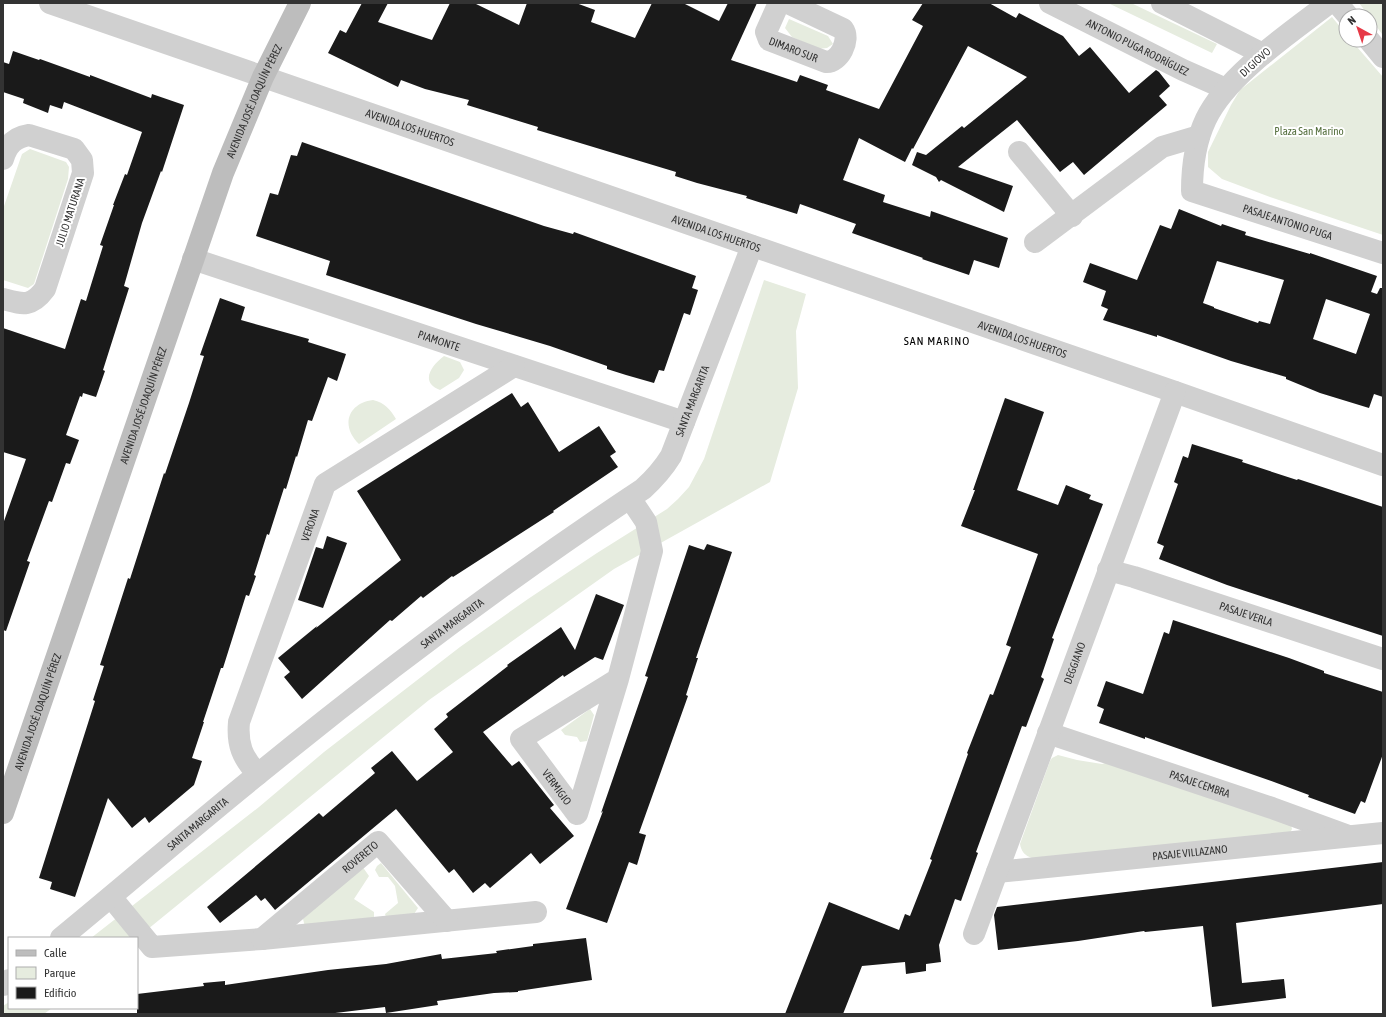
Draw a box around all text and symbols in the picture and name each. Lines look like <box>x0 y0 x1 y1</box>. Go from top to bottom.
north arrow <box>1338 8 1378 48</box>
text: N <box>1345 14 1358 27</box>
street label: ANTONIO PUGA RODRÍGUEZ <box>1084 16 1191 78</box>
street label: DIMARO SUR <box>767 35 820 65</box>
street label: AVENIDA JOSÉ JOAQUÍN PÉREZ <box>224 42 284 160</box>
street label: DI GIOVO <box>1237 45 1273 79</box>
street label: AVENIDA LOS HUERTOS <box>364 107 456 149</box>
park label: Plaza San Marino <box>1274 125 1344 137</box>
street label: JULIO MATURANA <box>53 176 87 248</box>
street label: PASAJE ANTONIO PUGA <box>1241 202 1335 242</box>
street label: AVENIDA LOS HUERTOS <box>670 213 763 254</box>
street label: AVENIDA LOS HUERTOS <box>977 318 1069 360</box>
street label: PIAMONTE <box>416 328 462 353</box>
district label: SAN MARINO <box>904 334 970 348</box>
street label: AVENIDA JOSÉ JOAQUÍN PÉREZ <box>117 345 169 465</box>
street label: SANTA MARGARITA <box>673 363 712 438</box>
street label: VERONA <box>299 507 322 543</box>
street label: SANTA MARGARITA <box>418 596 486 651</box>
street label: PASAJE VERLA <box>1218 600 1275 628</box>
street label: DEGGIANO <box>1061 640 1088 686</box>
street label: AVENIDA JOSÉ JOAQUÍN PÉREZ <box>12 652 63 772</box>
street label: VERMIGIO <box>540 767 574 807</box>
street label: PASAJE CEMBRA <box>1168 768 1232 800</box>
street label: SANTA MARGARITA <box>165 795 231 853</box>
street label: ROVERETO <box>340 838 381 875</box>
street label: PASAJE VILLAZANO <box>1152 843 1228 862</box>
legend <box>8 937 138 1009</box>
text: Calle <box>44 946 67 960</box>
text: Parque <box>44 966 76 980</box>
text: Edificio <box>44 986 77 1000</box>

